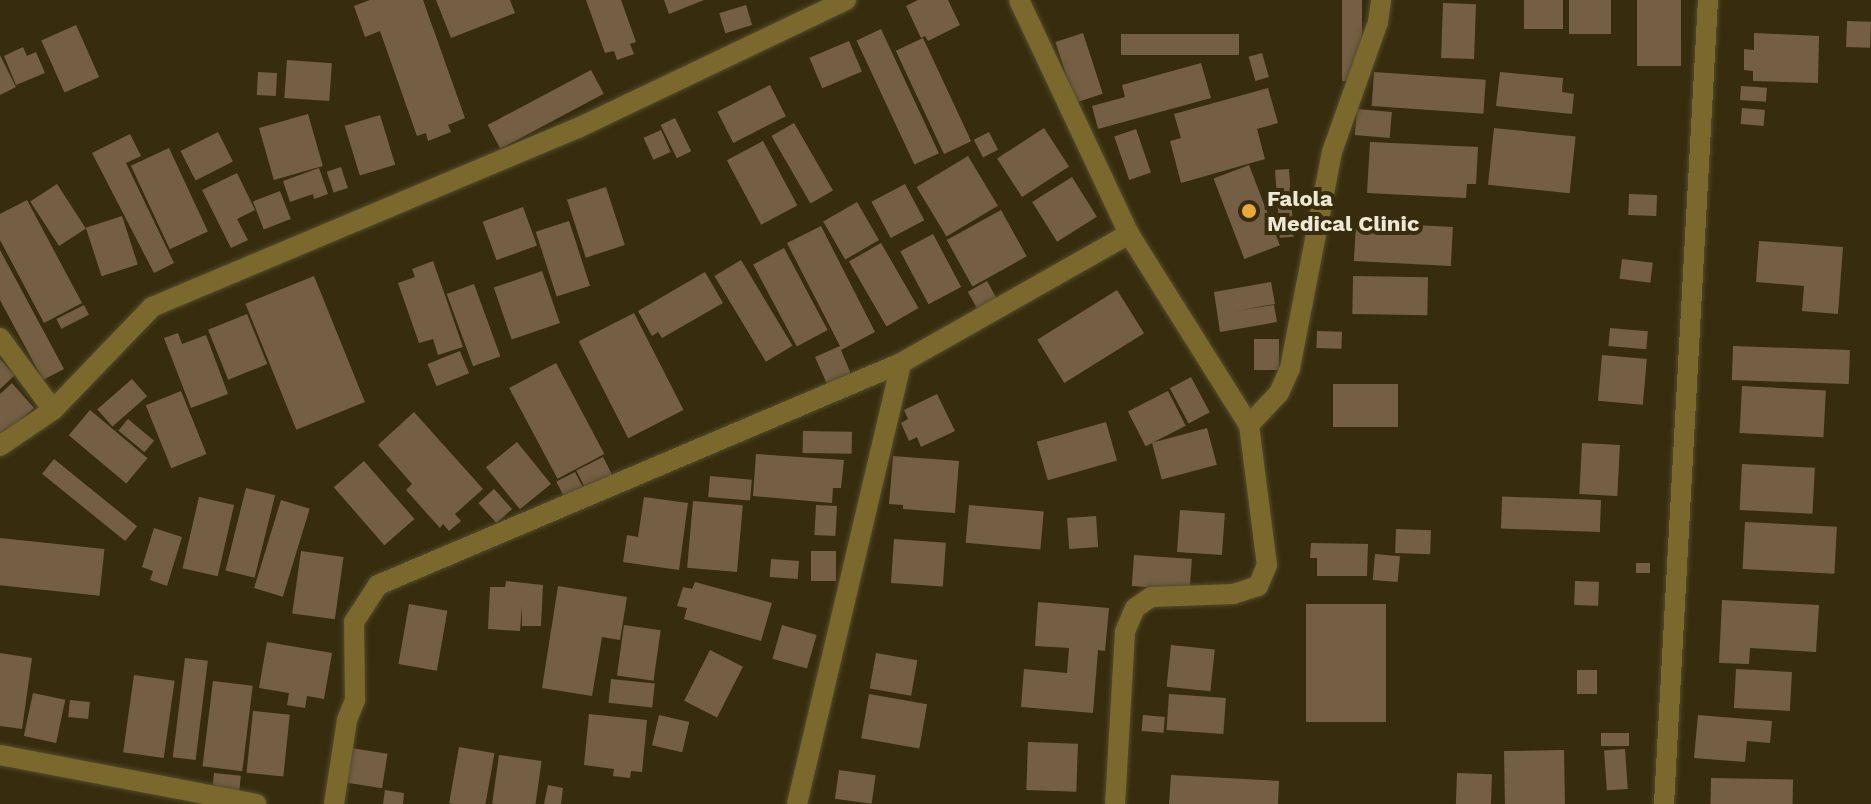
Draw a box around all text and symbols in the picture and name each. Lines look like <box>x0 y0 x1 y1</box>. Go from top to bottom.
place label: Falola Medical Clinic <box>1267 185 1420 236</box>
marker: Falola Medical Clinic <box>1238 200 1260 222</box>

